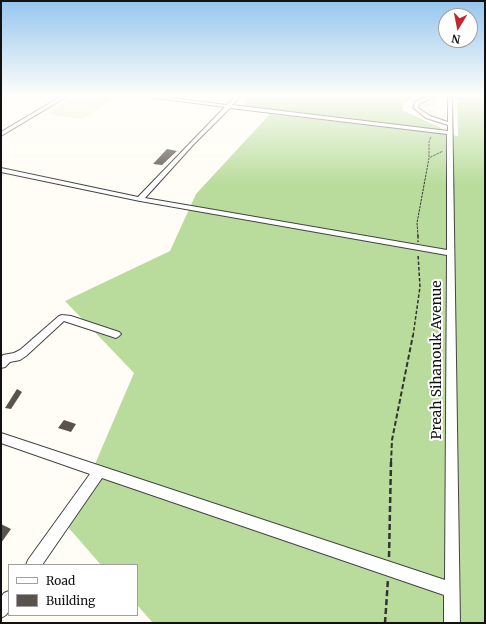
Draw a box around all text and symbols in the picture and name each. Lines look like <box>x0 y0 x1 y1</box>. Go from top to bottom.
north arrow <box>438 8 478 48</box>
text: N <box>451 31 462 46</box>
street label: Preah Sihanouk Avenue <box>429 281 445 439</box>
legend <box>8 564 138 616</box>
text: Road <box>46 573 75 588</box>
text: Building <box>46 593 95 608</box>

